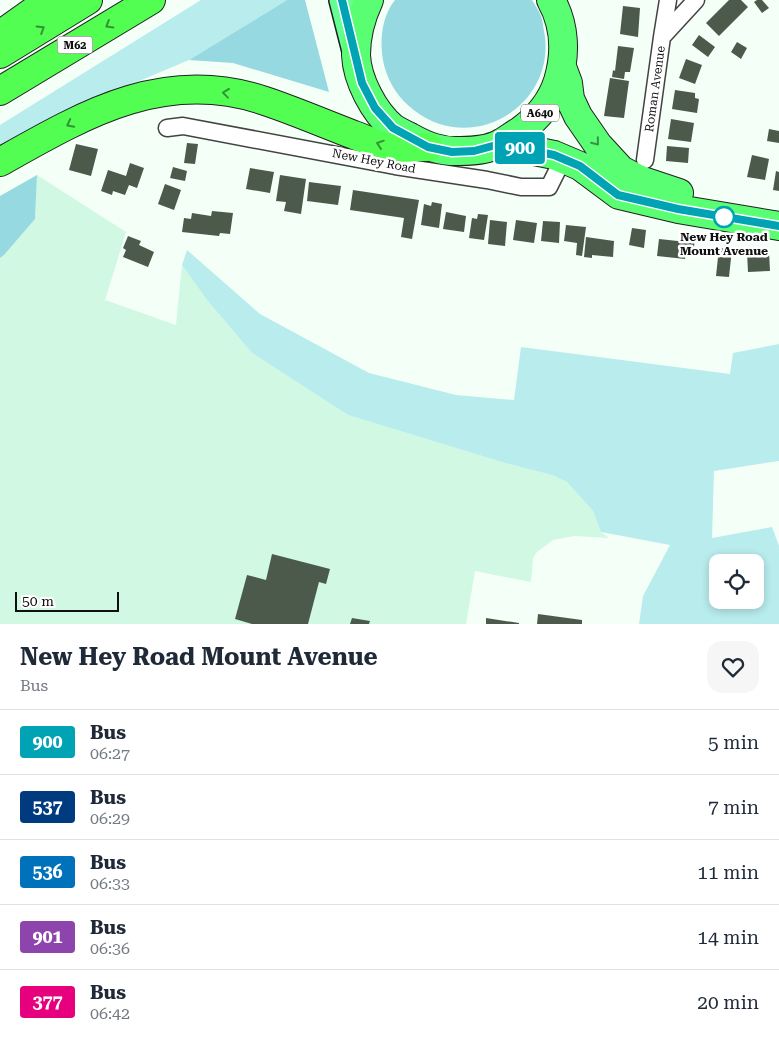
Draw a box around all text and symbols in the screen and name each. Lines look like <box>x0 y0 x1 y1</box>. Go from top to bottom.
one-way arrow <box>105 19 114 29</box>
one-way arrow <box>36 25 45 35</box>
road number: M62 <box>58 36 92 54</box>
street label: Roman Avenue <box>642 45 668 133</box>
one-way arrow <box>222 88 230 99</box>
road number: A640 <box>521 105 559 122</box>
one-way arrow <box>66 117 75 128</box>
line badge: 900 <box>491 132 549 164</box>
text: 900 <box>505 137 535 158</box>
one-way arrow <box>590 137 599 146</box>
one-way arrow <box>376 140 385 150</box>
street label: New Hey Road <box>331 146 417 176</box>
marker: New Hey Road Mount Avenue <box>713 206 735 228</box>
place label: New Hey Road Mount Avenue <box>680 230 768 258</box>
map controls <box>709 554 764 609</box>
button: locate <box>709 554 764 609</box>
scale bar <box>15 589 119 612</box>
text: 50 m <box>22 593 54 609</box>
button: heart <box>707 641 759 693</box>
text: New Hey Road Mount Avenue <box>20 643 378 671</box>
text: Bus <box>20 676 48 695</box>
text: Bus <box>90 721 126 744</box>
text: 900 <box>32 731 63 752</box>
text: 5 min <box>708 731 759 754</box>
text: 06:27 <box>90 744 130 763</box>
text: Bus <box>90 786 126 809</box>
text: 537 <box>32 796 63 817</box>
text: 7 min <box>708 796 759 819</box>
text: 06:29 <box>90 809 130 828</box>
text: Bus <box>90 851 126 874</box>
text: 536 <box>32 861 63 882</box>
text: 11 min <box>697 861 759 884</box>
text: 06:33 <box>90 874 130 893</box>
text: Bus <box>90 916 126 939</box>
text: 901 <box>32 926 63 947</box>
text: 14 min <box>697 926 759 949</box>
text: 06:36 <box>90 939 130 958</box>
text: Bus <box>90 981 126 1004</box>
text: 377 <box>32 991 63 1012</box>
text: 20 min <box>697 991 759 1014</box>
text: 06:42 <box>90 1004 130 1023</box>

